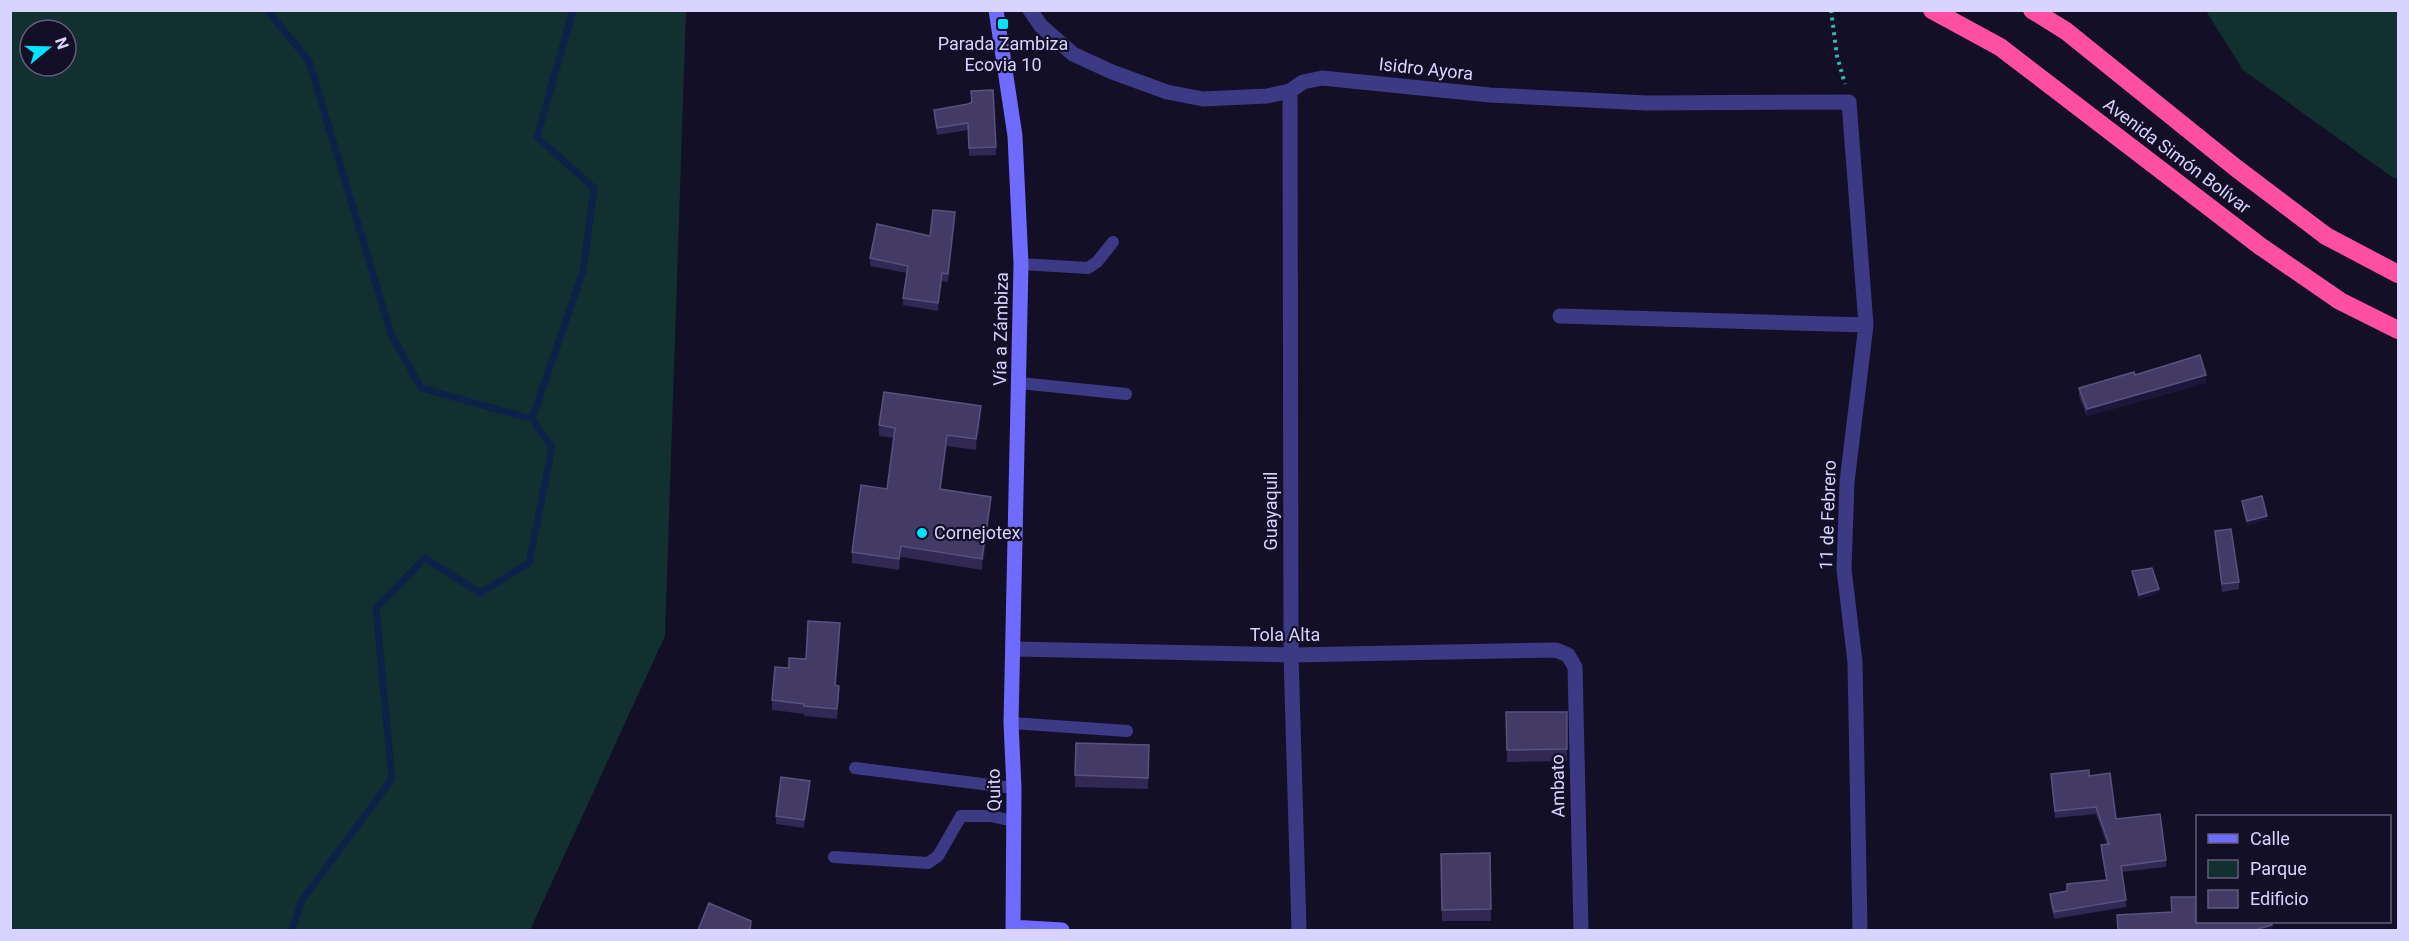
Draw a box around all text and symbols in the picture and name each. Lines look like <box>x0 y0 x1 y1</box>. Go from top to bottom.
marker: Parada Zambiza Ecovia 10 <box>996 17 1010 31</box>
north arrow <box>18 18 78 78</box>
place label: Parada Zambiza Ecovia 10 <box>938 33 1068 75</box>
text: N <box>51 35 73 52</box>
street label: Isidro Ayora <box>1378 53 1474 84</box>
street label: Avenida Simón Bolívar <box>2100 94 2255 218</box>
street label: Vía a Zámbiza <box>989 272 1012 386</box>
street label: 11 de Febrero <box>1815 460 1840 570</box>
street label: Guayaquil <box>1260 472 1281 550</box>
place label: Cornejotex <box>934 522 1021 543</box>
marker: Cornejotex <box>915 526 929 540</box>
street label: Tola Alta <box>1250 624 1320 645</box>
street label: Ambato <box>1546 754 1569 818</box>
street label: Quito <box>983 768 1004 812</box>
legend <box>2196 815 2391 923</box>
text: Calle <box>2250 828 2290 849</box>
text: Parque <box>2250 858 2307 879</box>
text: Edificio <box>2250 888 2309 909</box>

